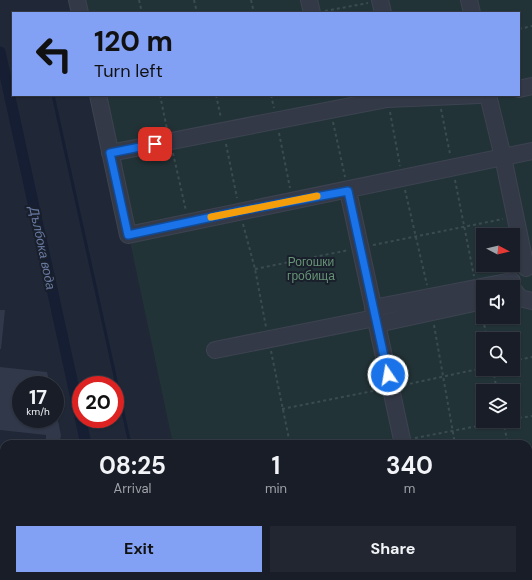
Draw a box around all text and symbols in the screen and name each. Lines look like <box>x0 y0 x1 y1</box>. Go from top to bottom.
text: 120 m <box>94 23 173 60</box>
icon: left <box>28 28 80 80</box>
text: Turn left <box>94 59 163 83</box>
pin <box>138 127 172 161</box>
icon: arrive <box>144 133 166 155</box>
water label: Дълбока вода <box>25 203 60 291</box>
north arrow <box>476 228 520 272</box>
map controls <box>476 228 520 428</box>
park label: Рогошки гробища <box>287 254 335 284</box>
button: sound <box>476 280 520 324</box>
button: search <box>476 332 520 376</box>
position arrow <box>367 354 409 396</box>
speed limit sign: 20 <box>72 376 124 428</box>
text: 17 <box>29 384 47 410</box>
button: layers <box>476 384 520 428</box>
text: km/h <box>26 405 50 418</box>
text: 08:25 <box>99 450 166 481</box>
text: 1 <box>272 450 280 481</box>
text: 340 <box>386 450 433 481</box>
text: Arrival <box>114 480 151 497</box>
text: min <box>265 480 287 497</box>
text: m <box>404 480 415 497</box>
button: Exit <box>16 526 262 572</box>
button: Share <box>270 526 516 572</box>

